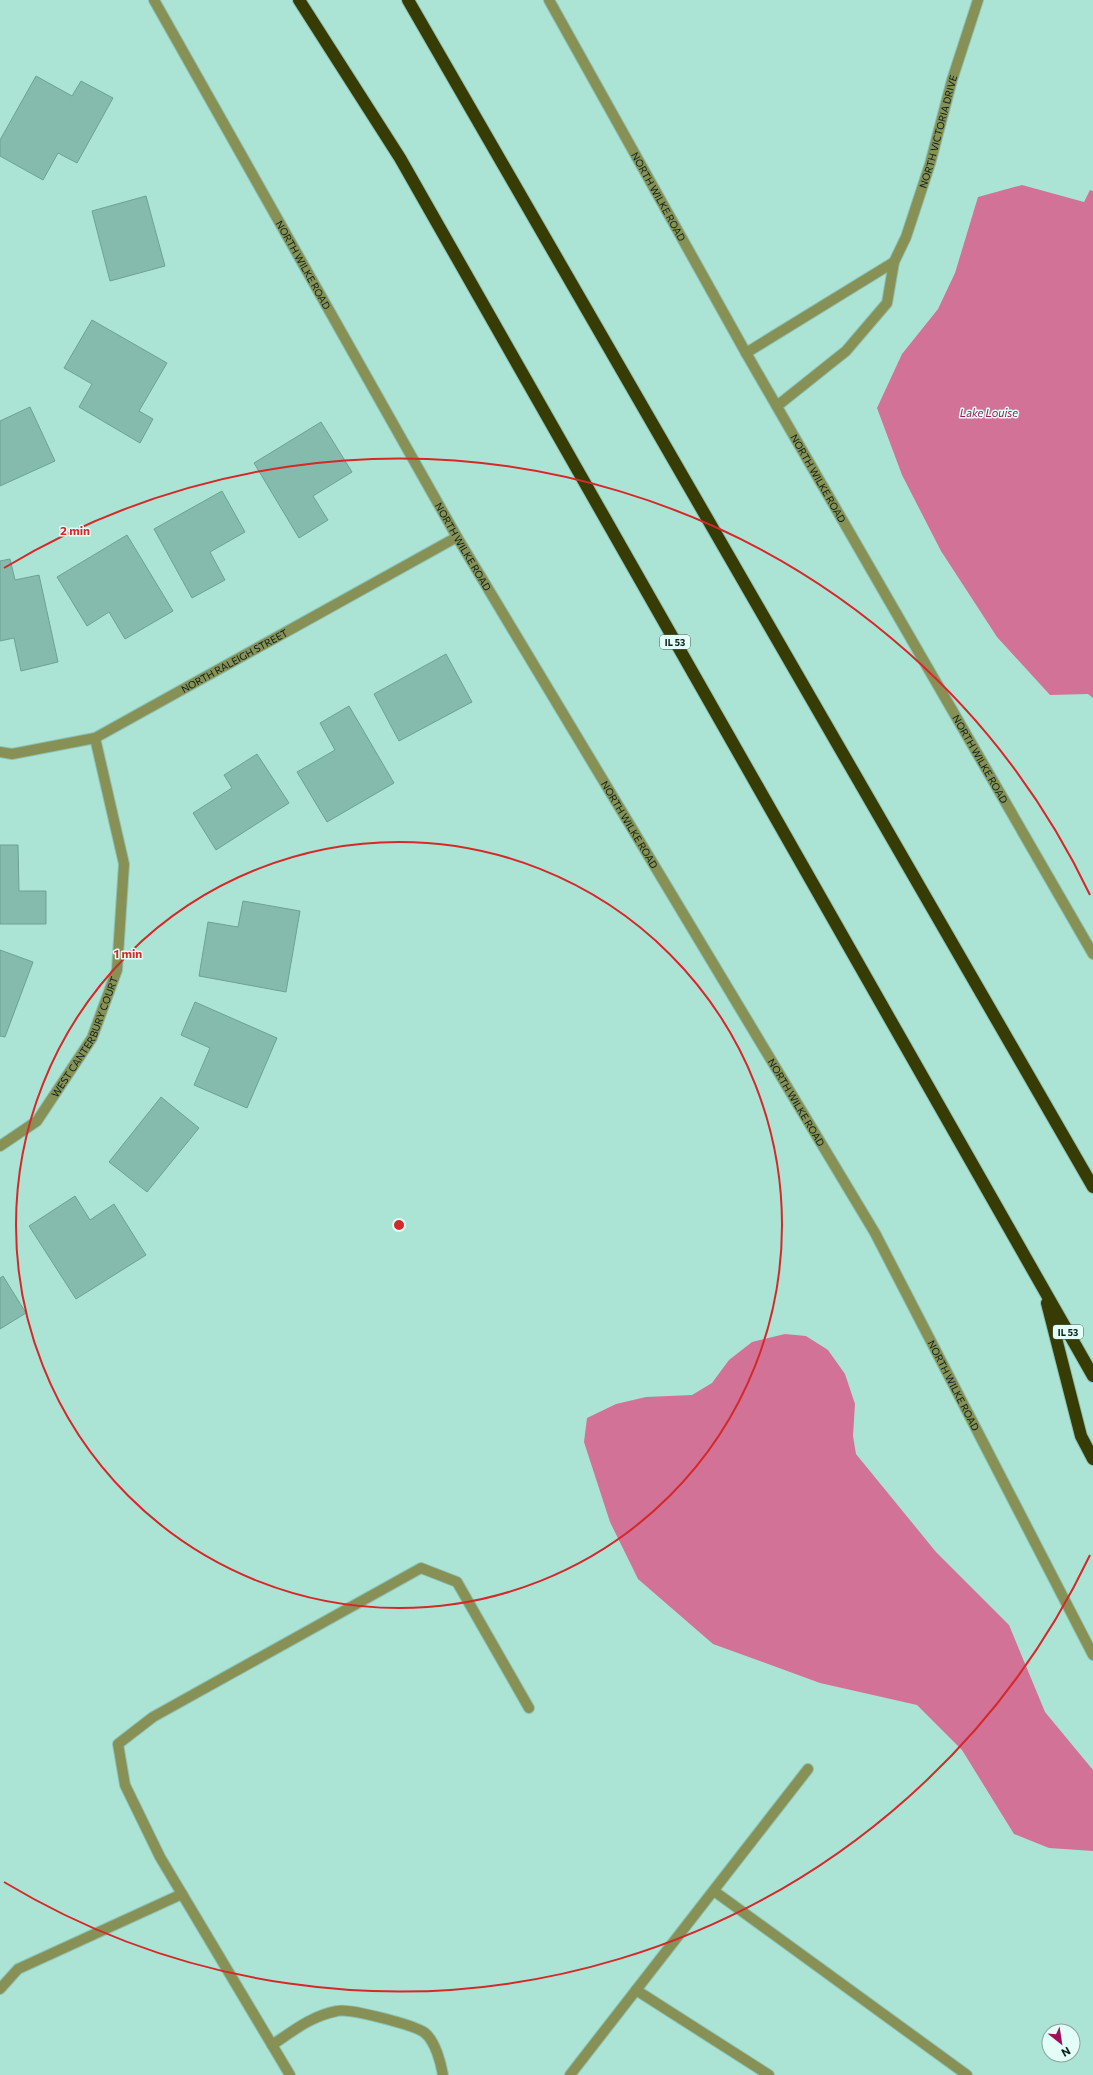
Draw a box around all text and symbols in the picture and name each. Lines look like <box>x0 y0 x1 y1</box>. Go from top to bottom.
street label: NORTH VICTORIA DRIVE <box>916 73 959 190</box>
street label: NORTH WILKE ROAD <box>629 150 688 243</box>
street label: NORTH WILKE ROAD <box>274 218 333 311</box>
water label: Lake Louise <box>960 406 1018 419</box>
street label: NORTH WILKE ROAD <box>788 432 849 525</box>
street label: NORTH WILKE ROAD <box>433 500 494 593</box>
text: 2 min <box>60 523 90 537</box>
street label: NORTH RALEIGH STREET <box>179 626 290 695</box>
road number: IL 53 <box>660 635 690 649</box>
street label: NORTH WILKE ROAD <box>950 713 1011 805</box>
street label: NORTH WILKE ROAD <box>599 779 661 871</box>
text: 1 min <box>114 946 142 960</box>
street label: WEST CANTERBURY COURT <box>49 974 120 1099</box>
street label: NORTH WILKE ROAD <box>766 1056 827 1148</box>
centre of rings <box>392 1218 406 1232</box>
road number: IL 53 <box>1053 1325 1083 1339</box>
street label: NORTH WILKE ROAD <box>925 1338 982 1433</box>
north arrow <box>1041 2023 1081 2063</box>
text: N <box>1059 2044 1073 2060</box>

